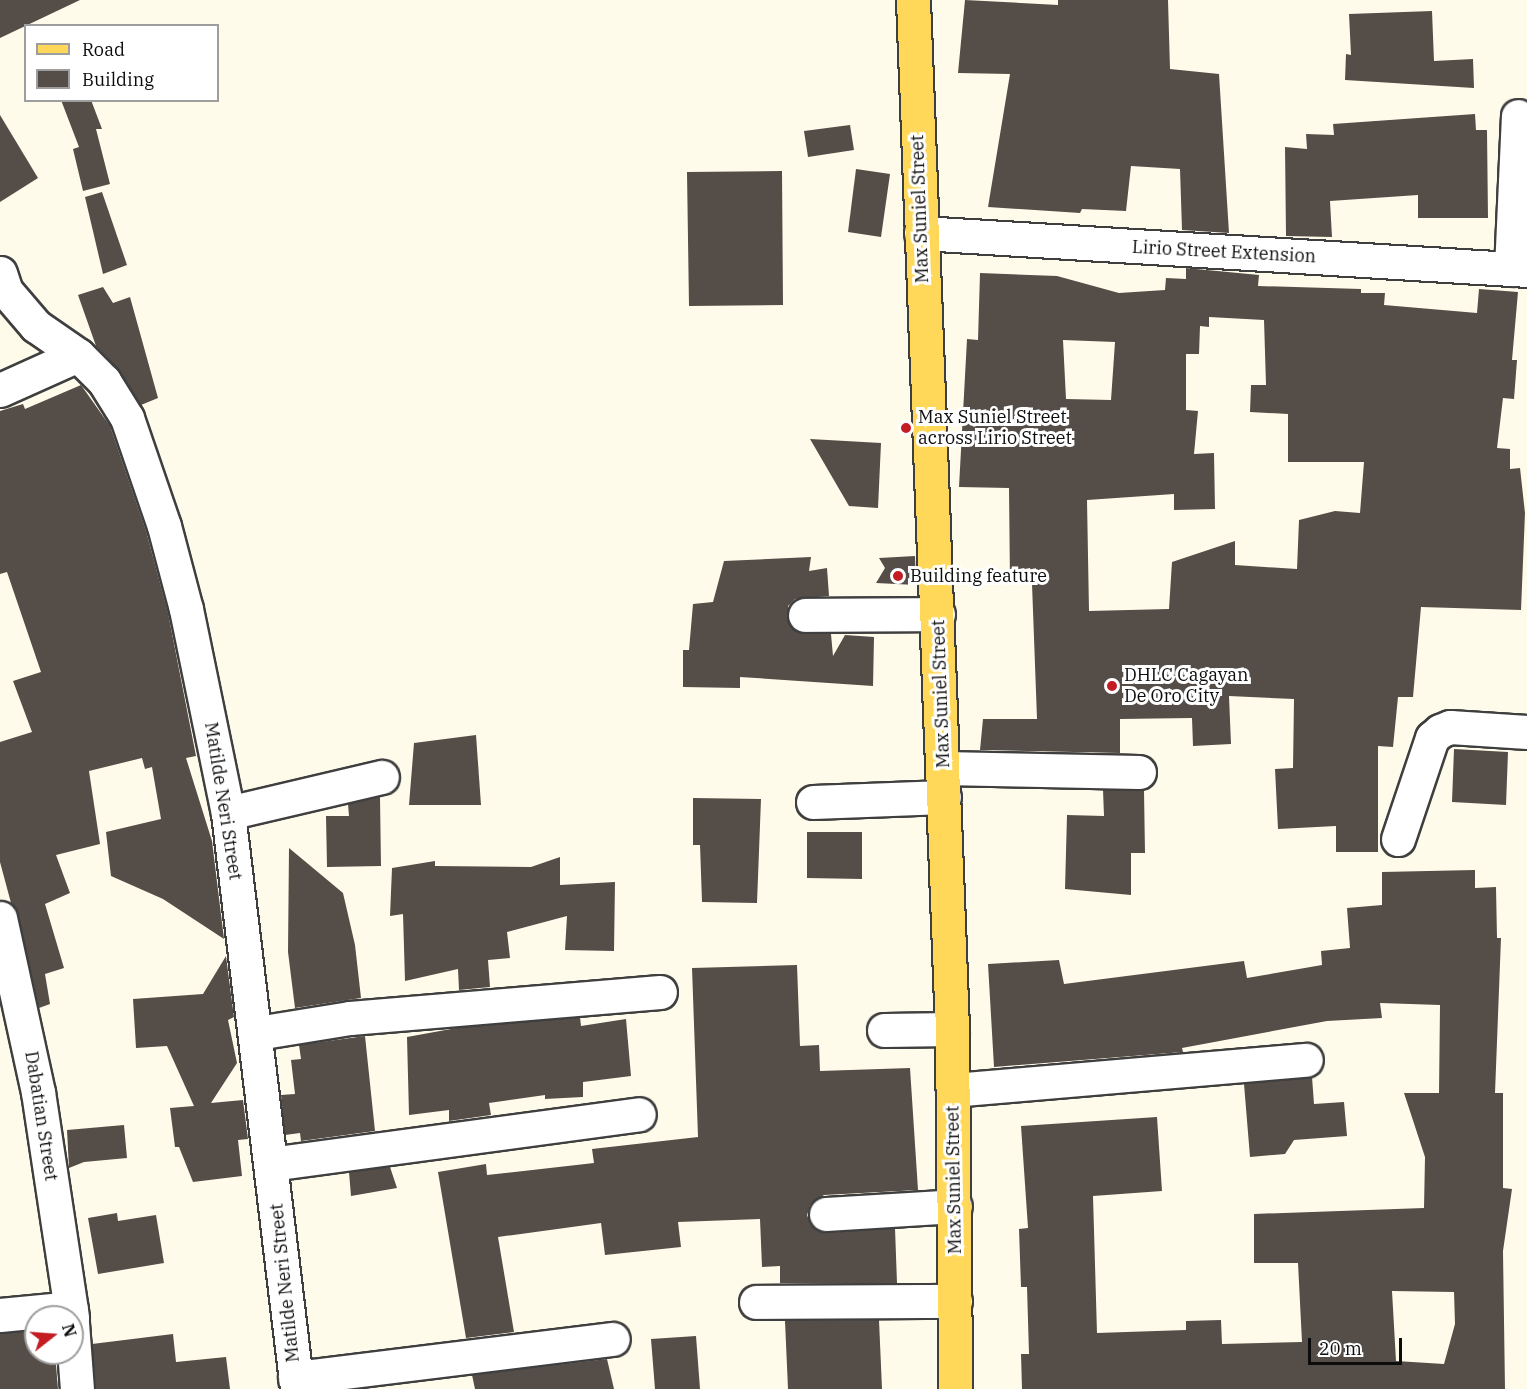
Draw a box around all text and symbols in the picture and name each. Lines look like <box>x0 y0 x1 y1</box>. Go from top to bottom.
legend <box>24 24 219 102</box>
text: Road <box>82 38 125 61</box>
text: Building <box>82 68 154 91</box>
street label: Max Suniel Street <box>907 134 933 284</box>
street label: Lirio Street Extension <box>1131 236 1317 268</box>
place label: Max Suniel Street across Lirio Street <box>918 407 1072 450</box>
marker: Max Suniel Street across Lirio Street <box>899 421 913 435</box>
place label: Building feature <box>910 565 1047 587</box>
marker: Building feature <box>891 569 905 583</box>
street label: Max Suniel Street <box>928 619 954 769</box>
place label: DHLC Cagayan De Oro City <box>1124 665 1248 708</box>
marker: DHLC Cagayan De Oro City <box>1105 679 1119 693</box>
street label: Matilde Neri Street <box>200 721 246 881</box>
street label: Dabatian Street <box>20 1050 62 1182</box>
street label: Max Suniel Street <box>942 1106 966 1254</box>
street label: Matilde Neri Street <box>266 1203 304 1363</box>
north arrow <box>24 1305 84 1365</box>
text: N <box>58 1321 81 1339</box>
scale bar <box>1311 1326 1406 1364</box>
text: 20 m <box>1319 1337 1362 1360</box>

